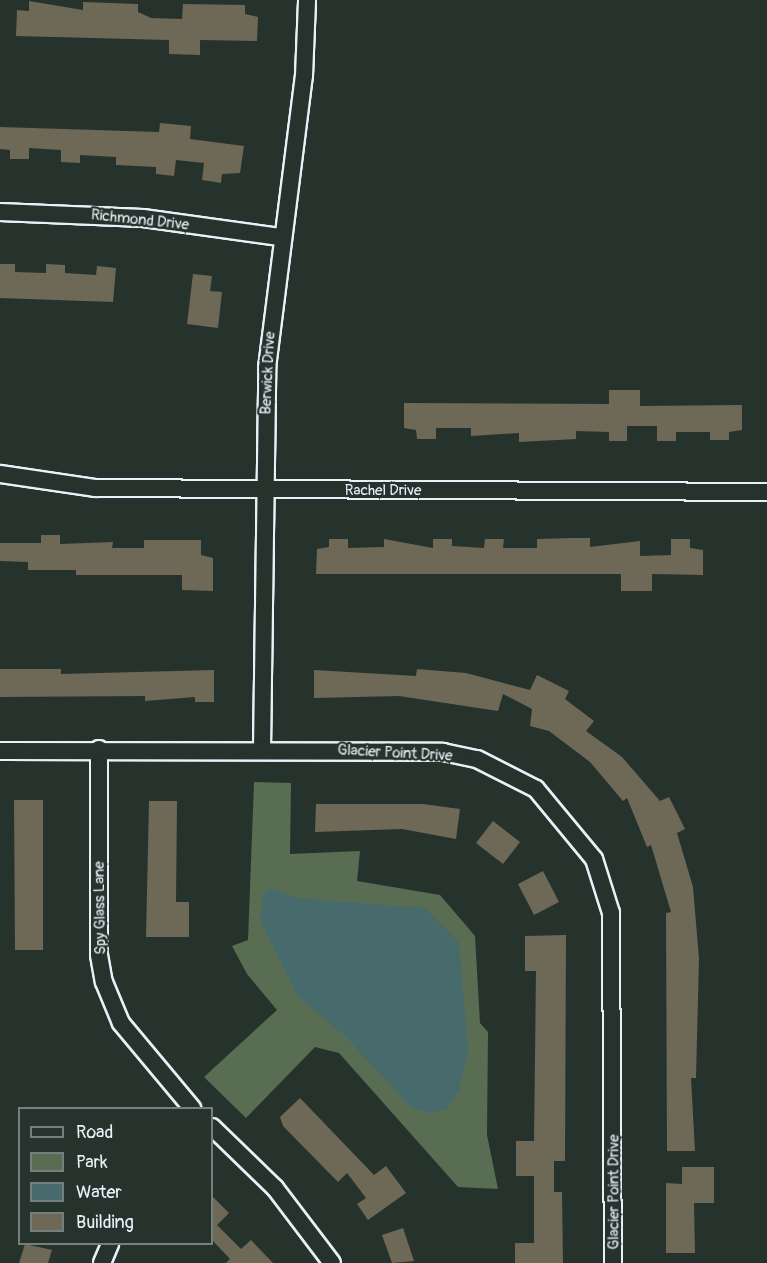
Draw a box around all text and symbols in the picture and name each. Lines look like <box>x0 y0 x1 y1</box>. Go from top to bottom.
street label: Richmond Drive <box>90 206 190 234</box>
street label: Berwick Drive <box>257 331 279 415</box>
street label: Rachel Drive <box>345 482 421 500</box>
street label: Glacier Point Drive <box>337 741 453 765</box>
street label: Spy Glass Lane <box>90 861 110 955</box>
legend <box>18 1107 213 1245</box>
text: Road <box>76 1121 113 1144</box>
street label: Glacier Point Drive <box>605 1134 623 1250</box>
text: Park <box>76 1151 108 1174</box>
text: Water <box>76 1181 122 1204</box>
text: Building <box>76 1211 134 1234</box>

